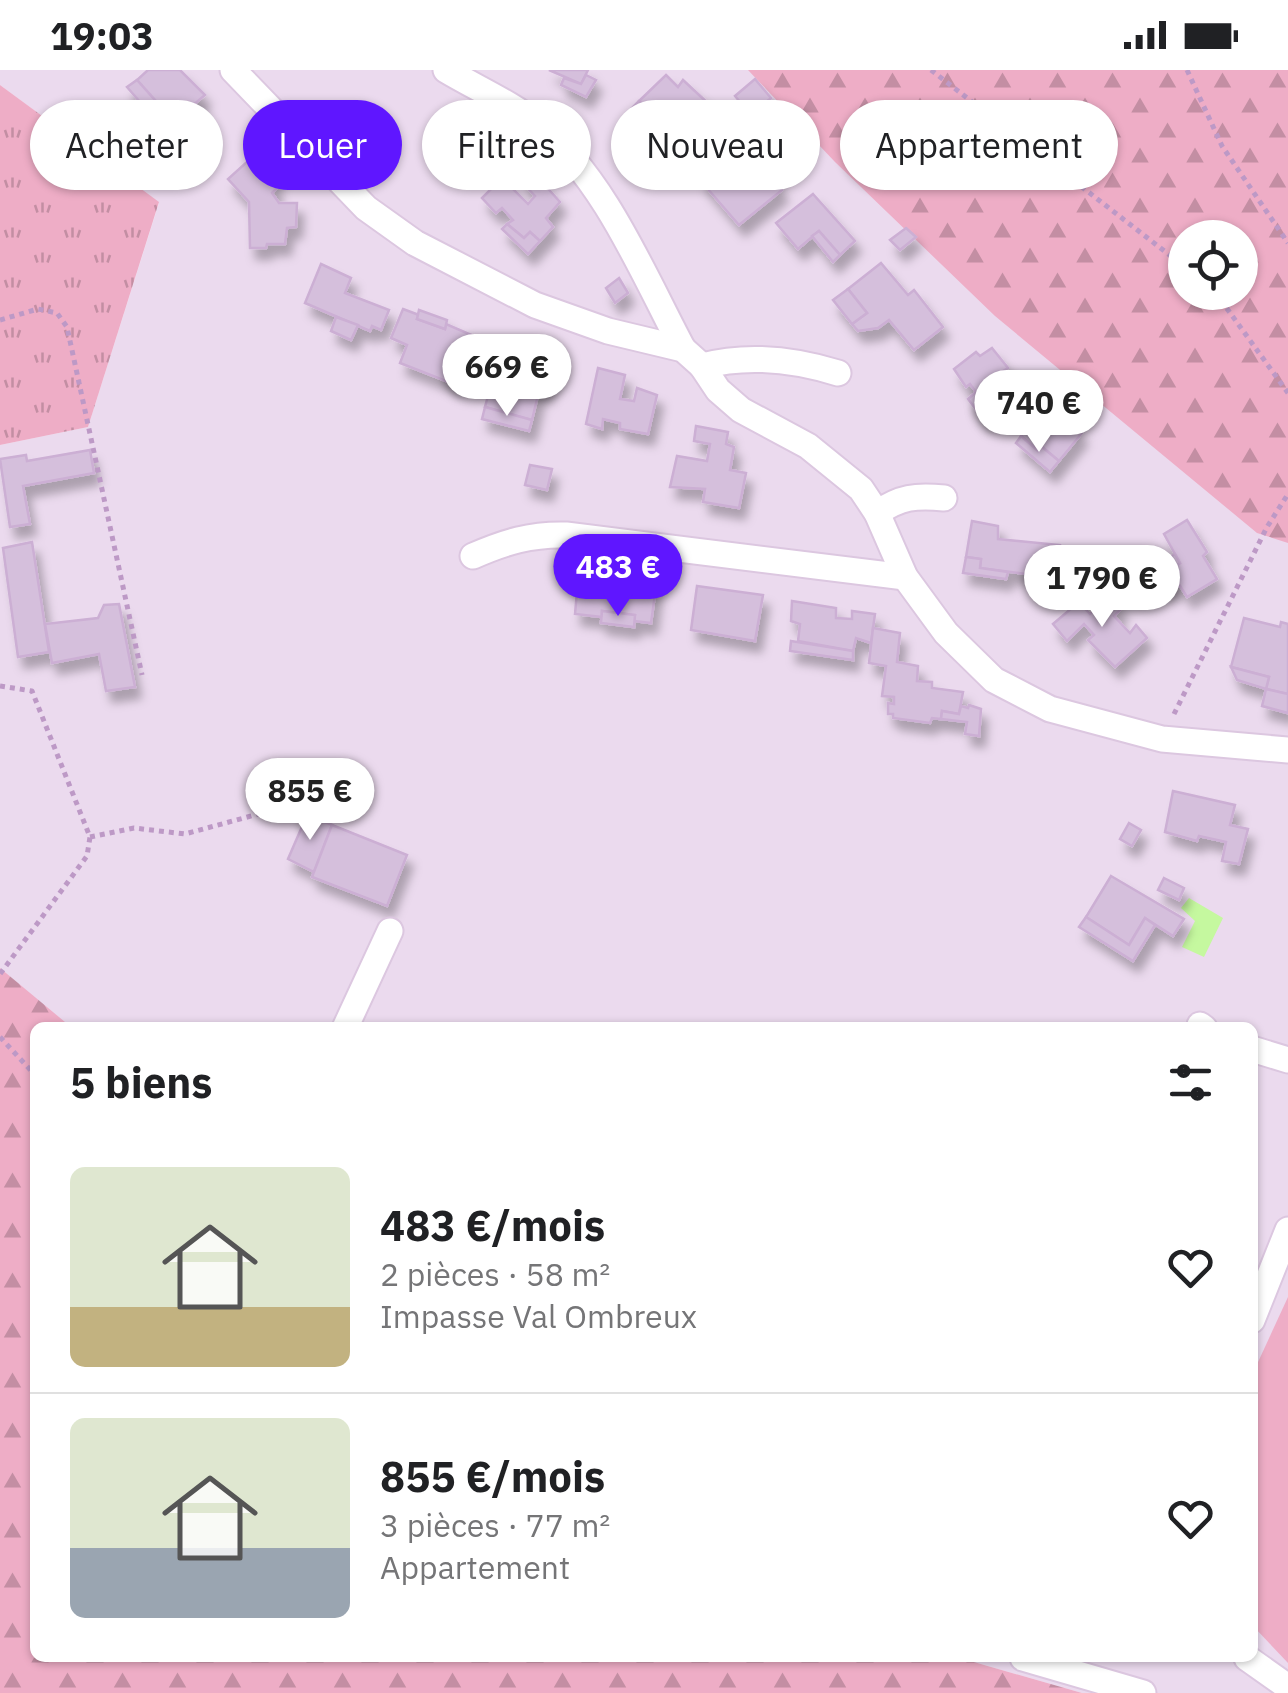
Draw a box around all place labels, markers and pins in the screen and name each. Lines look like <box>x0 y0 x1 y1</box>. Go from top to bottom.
pin: 669 € <box>437 334 577 419</box>
pin: 740 € <box>969 370 1109 455</box>
pin: 483 € <box>548 534 688 619</box>
pin: 1 790 € <box>1010 545 1194 630</box>
pin: 855 € <box>240 758 380 843</box>

